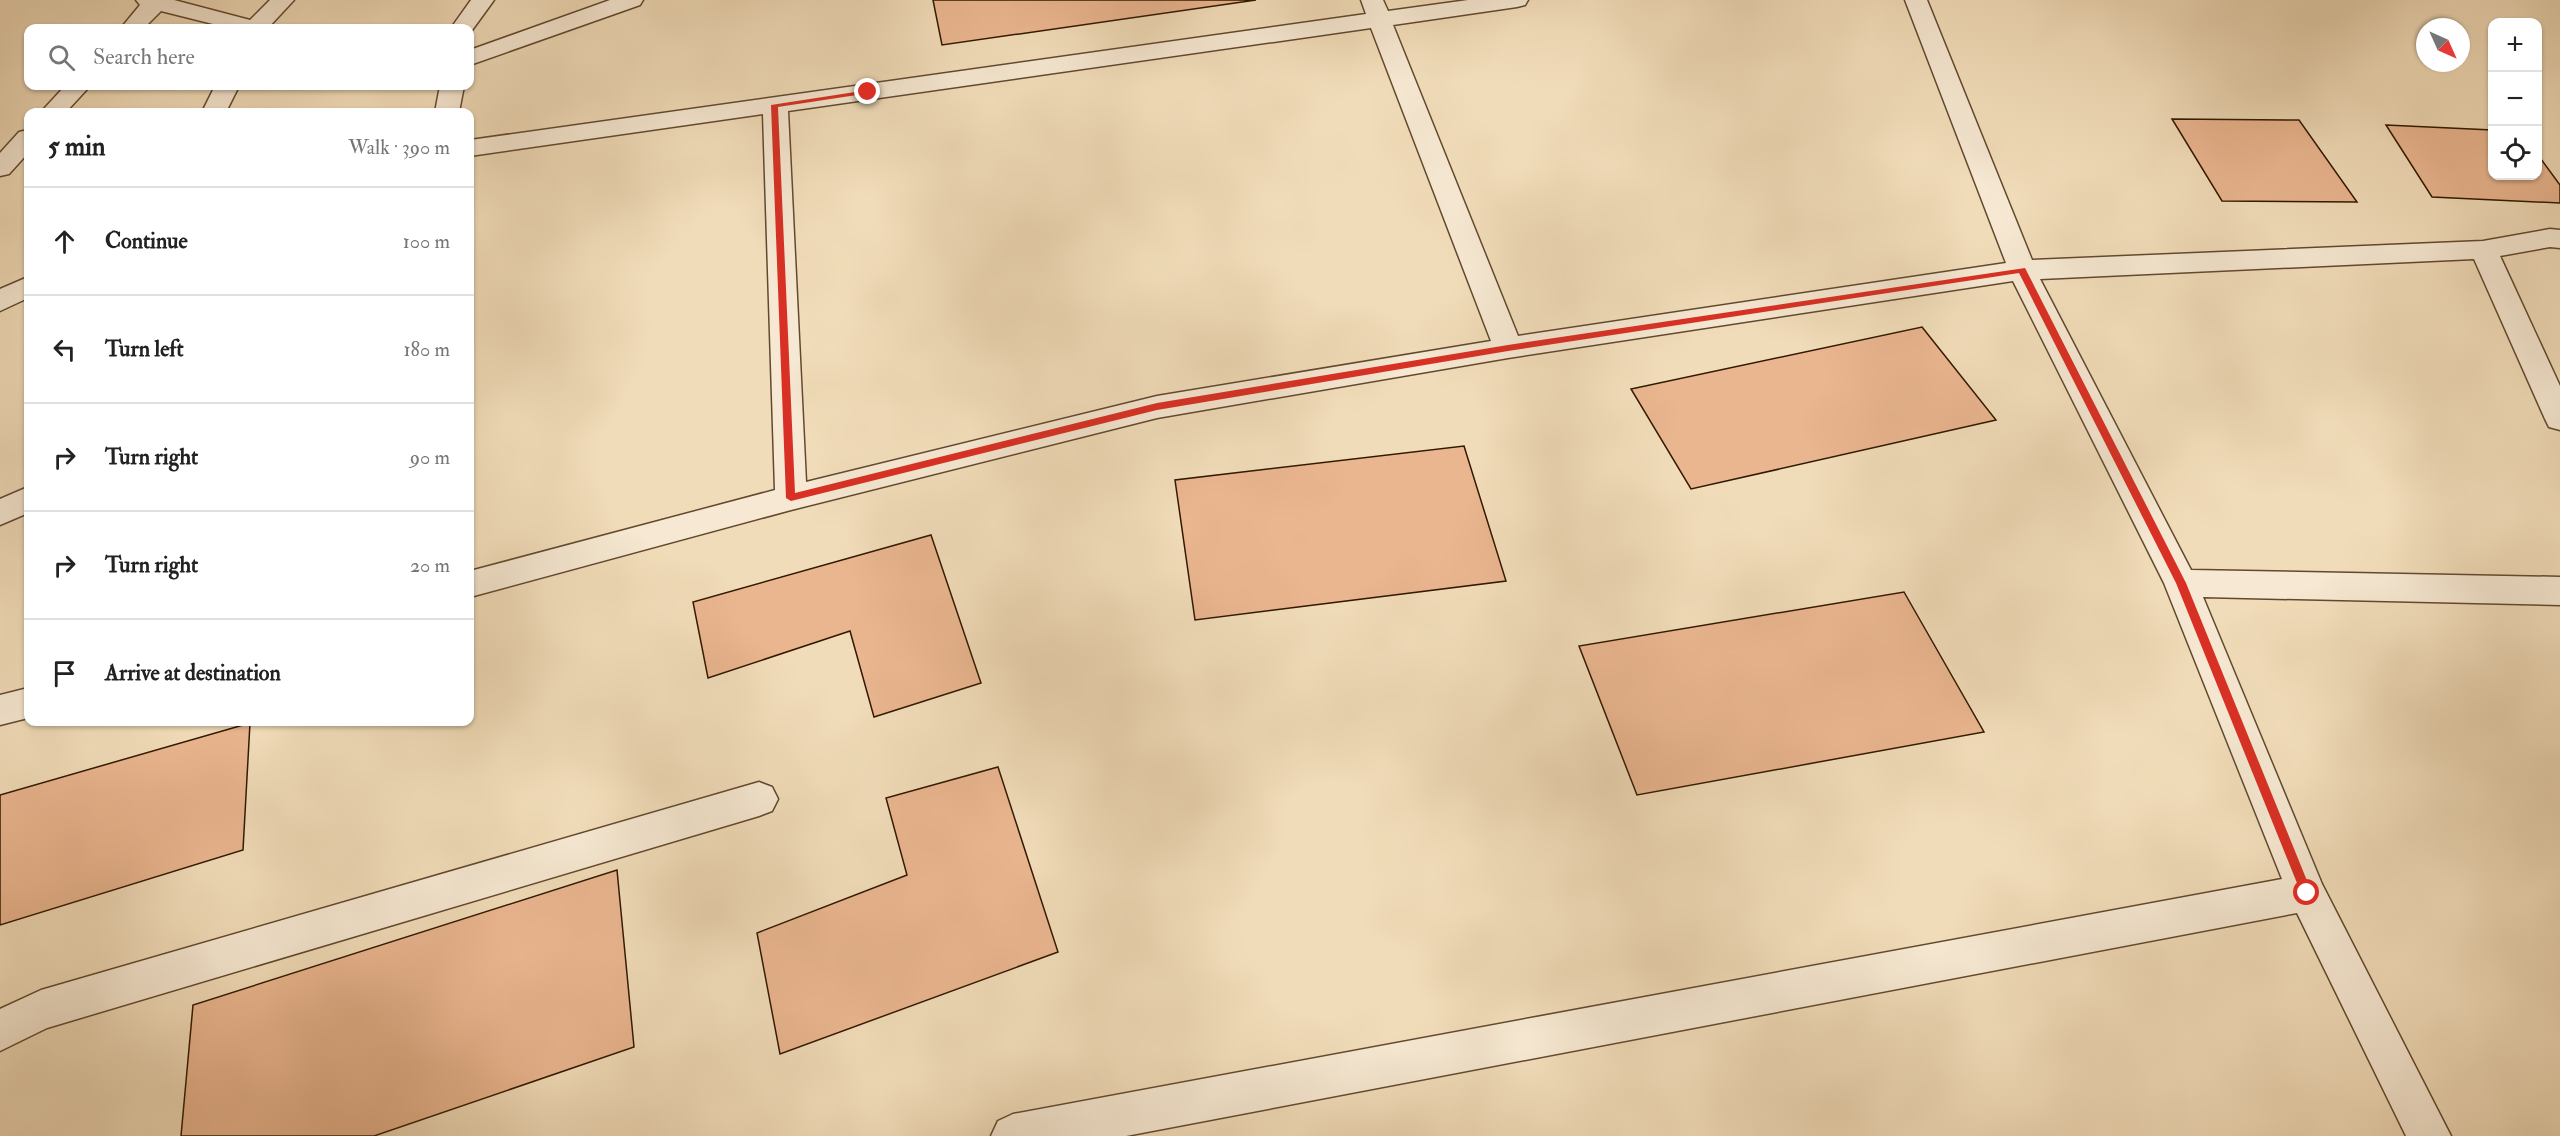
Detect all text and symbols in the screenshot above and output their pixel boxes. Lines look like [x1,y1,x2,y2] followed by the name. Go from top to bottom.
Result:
[2416,18,2470,72] north arrow
[2488,18,2542,180] map controls
[2488,18,2542,72] button: +
[24,24,474,90] search box
[45,41,78,74] icon: search
[93,43,195,71] text: Search here
[2488,72,2542,126] button: −
[854,78,880,104] route end
[2488,126,2542,180] button: locate
[48,131,105,163] text: 5 min
[348,135,450,160] text: Walk · 390 m
[48,225,81,258] icon: ahead
[105,227,188,255] text: Continue
[403,229,450,254] text: 100 m
[48,333,81,366] icon: left
[105,335,184,363] text: Turn left
[403,337,450,362] text: 180 m
[48,441,81,474] icon: right
[105,443,198,471] text: Turn right
[410,445,450,470] text: 90 m
[48,549,81,582] icon: right
[105,551,198,579] text: Turn right
[410,553,450,578] text: 20 m
[48,657,81,690] icon: arrive
[105,659,281,687] text: Arrive at destination
[2293,879,2319,905] route start

